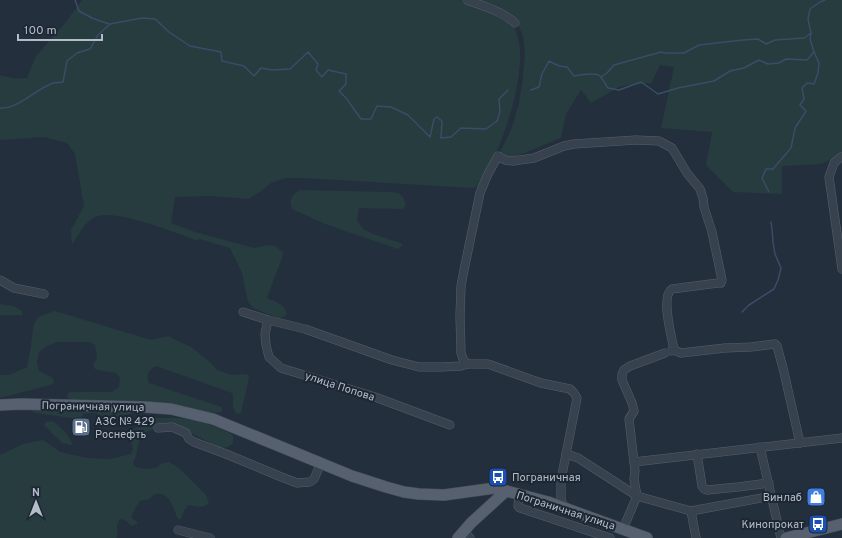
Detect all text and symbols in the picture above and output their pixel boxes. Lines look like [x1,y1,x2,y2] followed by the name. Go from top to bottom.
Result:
[18,16,102,42] scale bar
[24,23,57,39] text: 100 m
[303,369,377,405] street label: улица Попова
[41,399,145,415] street label: Пограничная улица
[95,415,155,442] place label: АЗС № 429 Роснефть
[70,416,92,438] fuel station icon: АЗС № 429 Роснефть
[487,466,509,488] bus stop icon: Пограничная
[512,471,581,485] place label: Пограничная
[16,482,56,522] north arrow
[32,486,40,500] text: N
[805,486,827,508] shop icon: Винлаб
[515,488,617,534] street label: Пограничная улица
[763,491,802,505] place label: Винлаб
[807,513,829,535] bus stop icon: Кинопрокат
[741,518,804,532] place label: Кинопрокат

